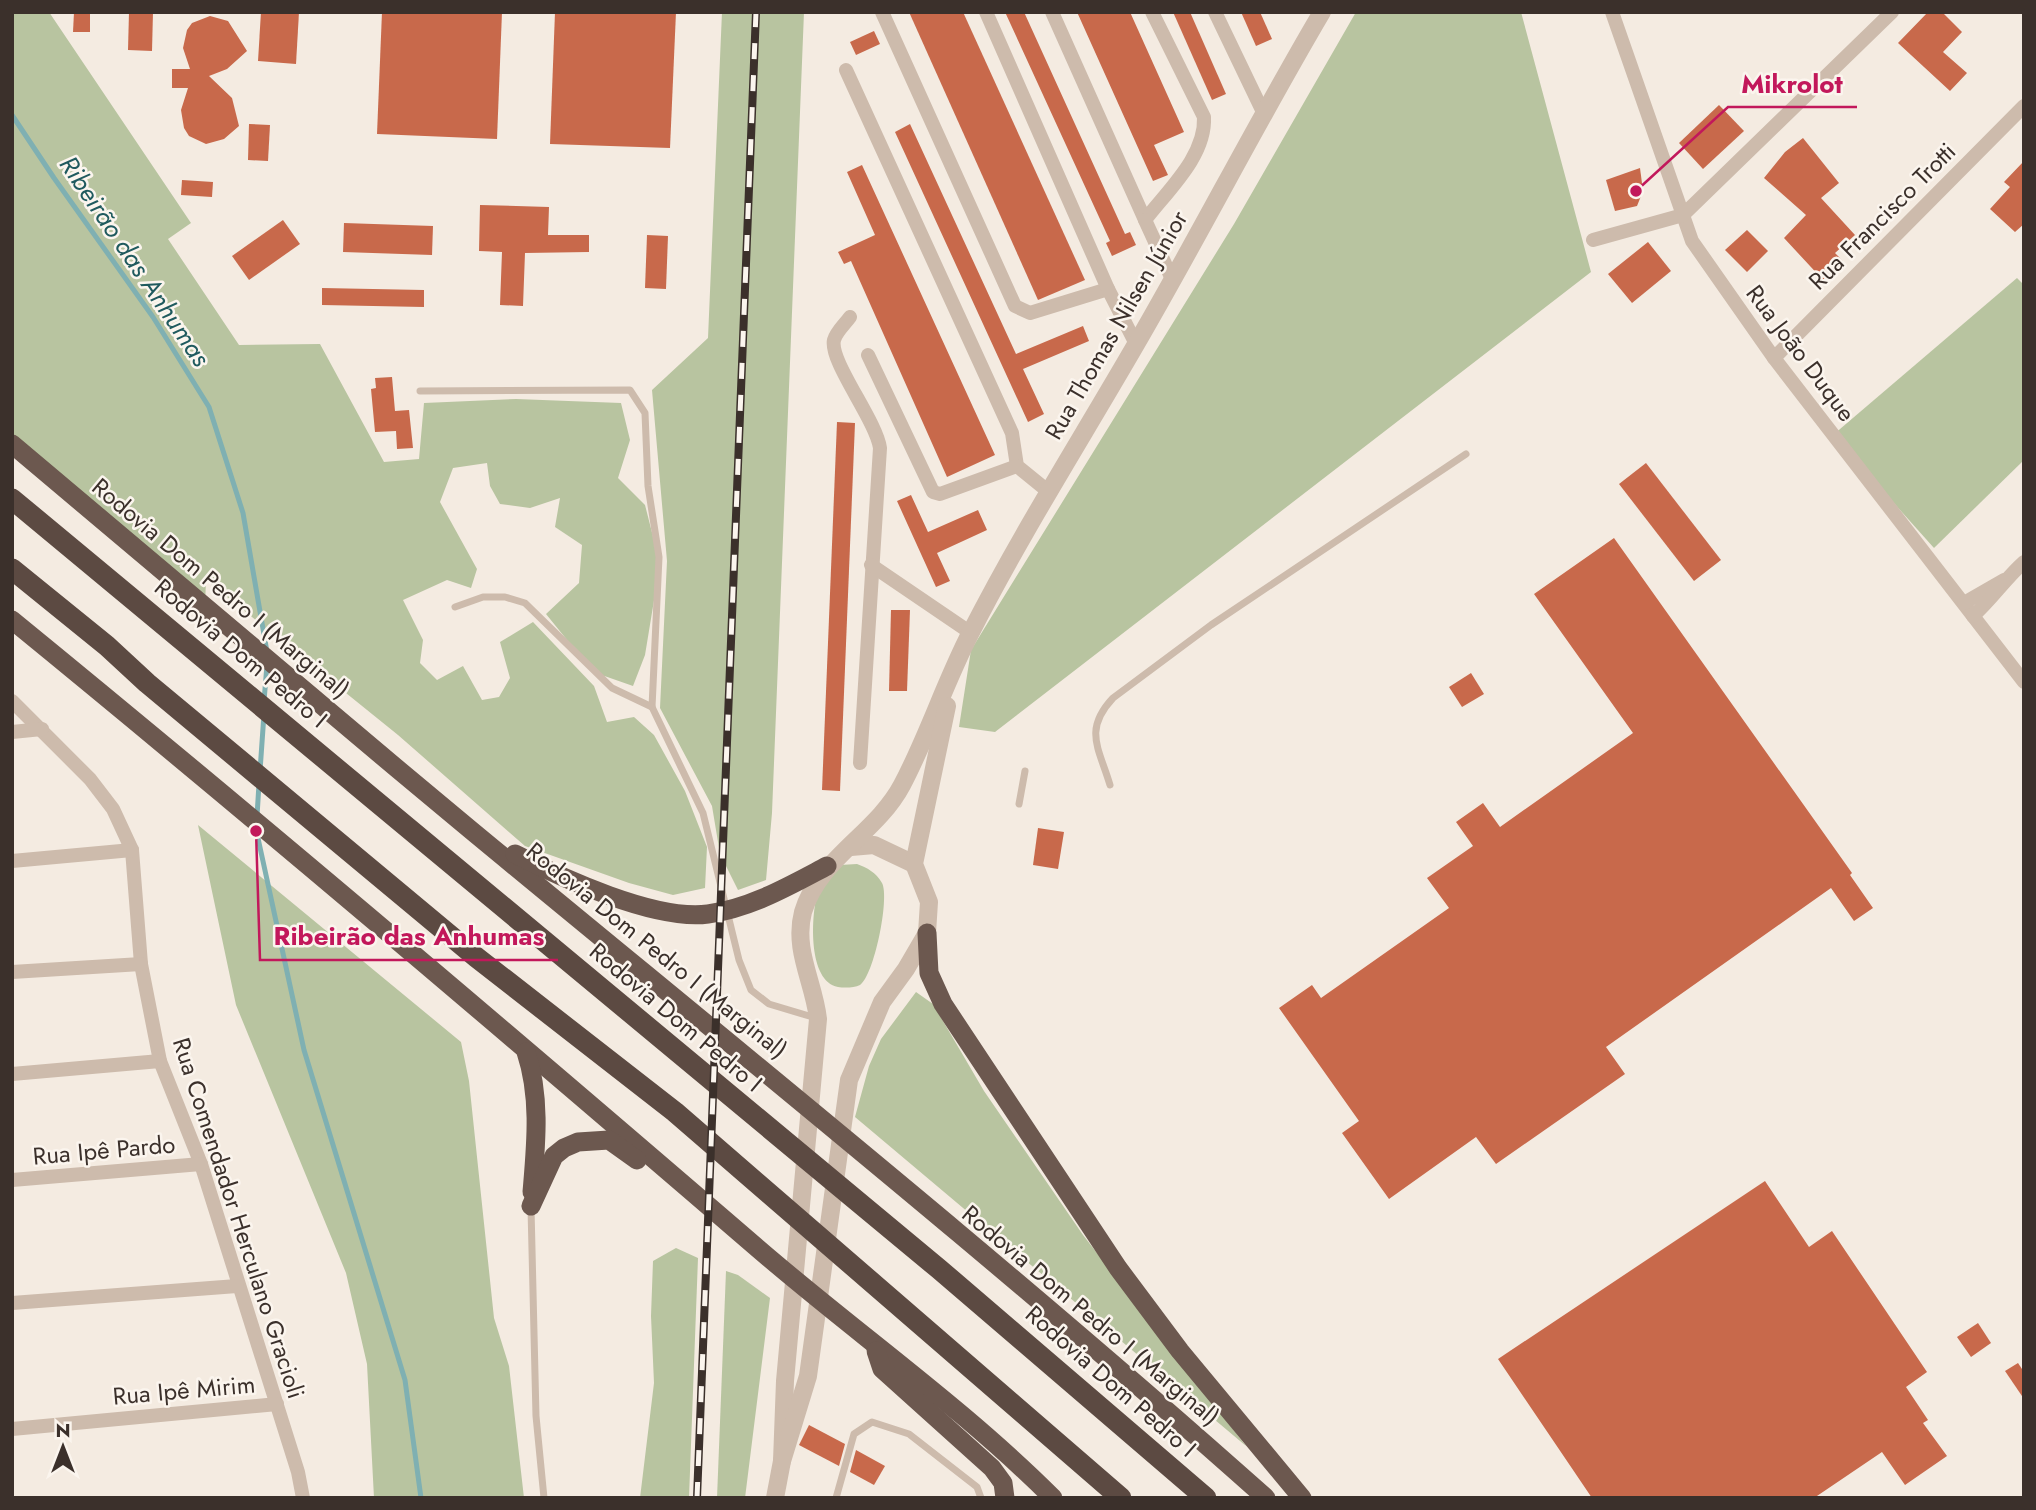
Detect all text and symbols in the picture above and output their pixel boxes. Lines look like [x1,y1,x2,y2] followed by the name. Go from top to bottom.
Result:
[1728,60,1857,107] callout: Mikrolot
[1741,65,1844,103] text: Mikrolot
[1800,134,1964,298] street label: Rua Francisco Trotti
[50,148,220,375] water label: Ribeirão das Anhumas
[1036,203,1196,446] street label: Rua Thomas Nilsen Júnior
[1738,277,1864,429] street label: Rua João Duque
[87,472,355,704] street label: Rodovia Dom Pedro I (Marginal)
[149,572,333,734] street label: Rodovia Dom Pedro I
[521,836,793,1064] street label: Rodovia Dom Pedro I (Marginal)
[260,913,558,960] callout: Ribeirão das Anhumas
[274,917,545,955] text: Ribeirão das Anhumas
[584,936,768,1098] street label: Rodovia Dom Pedro I
[164,1033,314,1403] street label: Rua Comendador Herculano Gracioli
[31,1126,177,1174] street label: Rua Ipê Pardo
[957,1199,1225,1431] street label: Rodovia Dom Pedro I (Marginal)
[1020,1299,1202,1463] street label: Rodovia Dom Pedro I
[111,1366,257,1414] street label: Rua Ipê Mirim
[28,1412,98,1482] north arrow
[55,1417,71,1444] text: N

